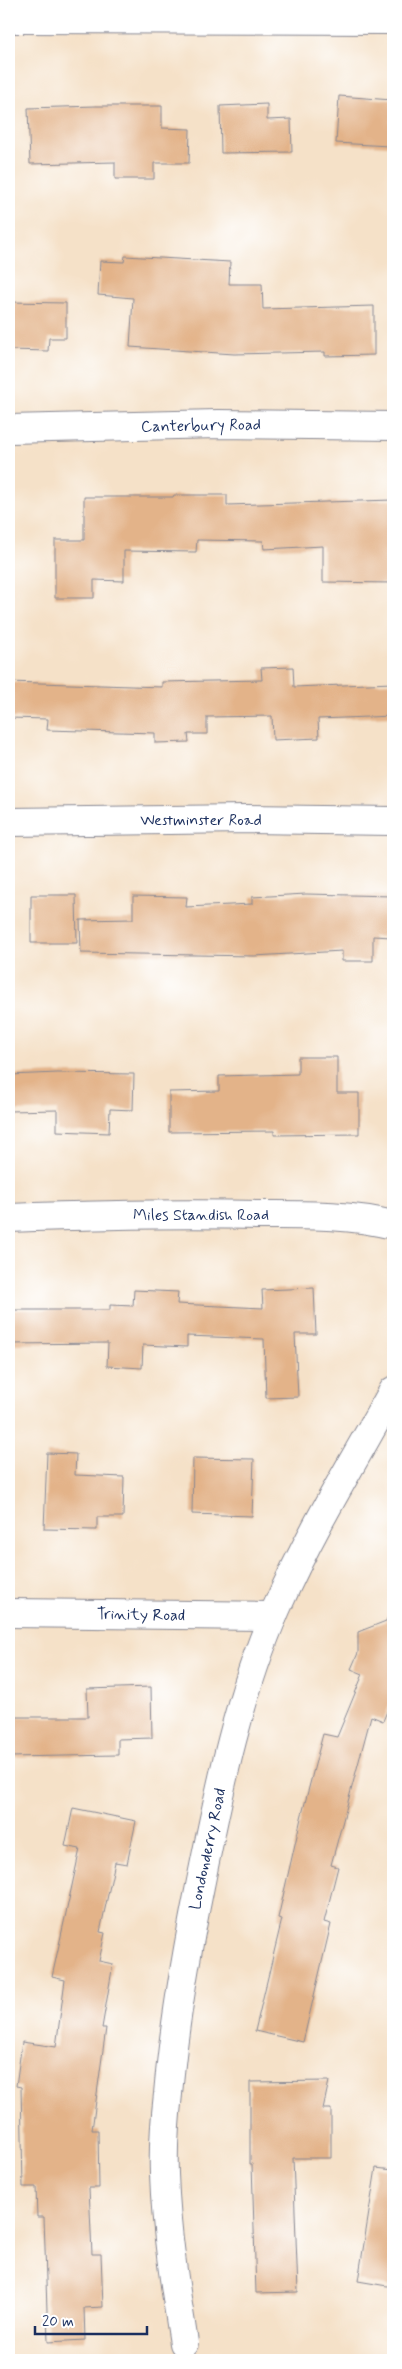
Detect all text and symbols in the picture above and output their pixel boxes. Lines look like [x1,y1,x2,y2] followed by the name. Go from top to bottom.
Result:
[141,414,261,438] street label: Canterbury Road
[140,810,262,831] street label: Westminster Road
[133,1205,269,1226] street label: Miles Standish Road
[97,1604,185,1626] street label: Trinity Road
[185,1786,231,1912] street label: Londonderry Road
[35,2304,148,2336] scale bar
[42,2312,74,2332] text: 20 m

